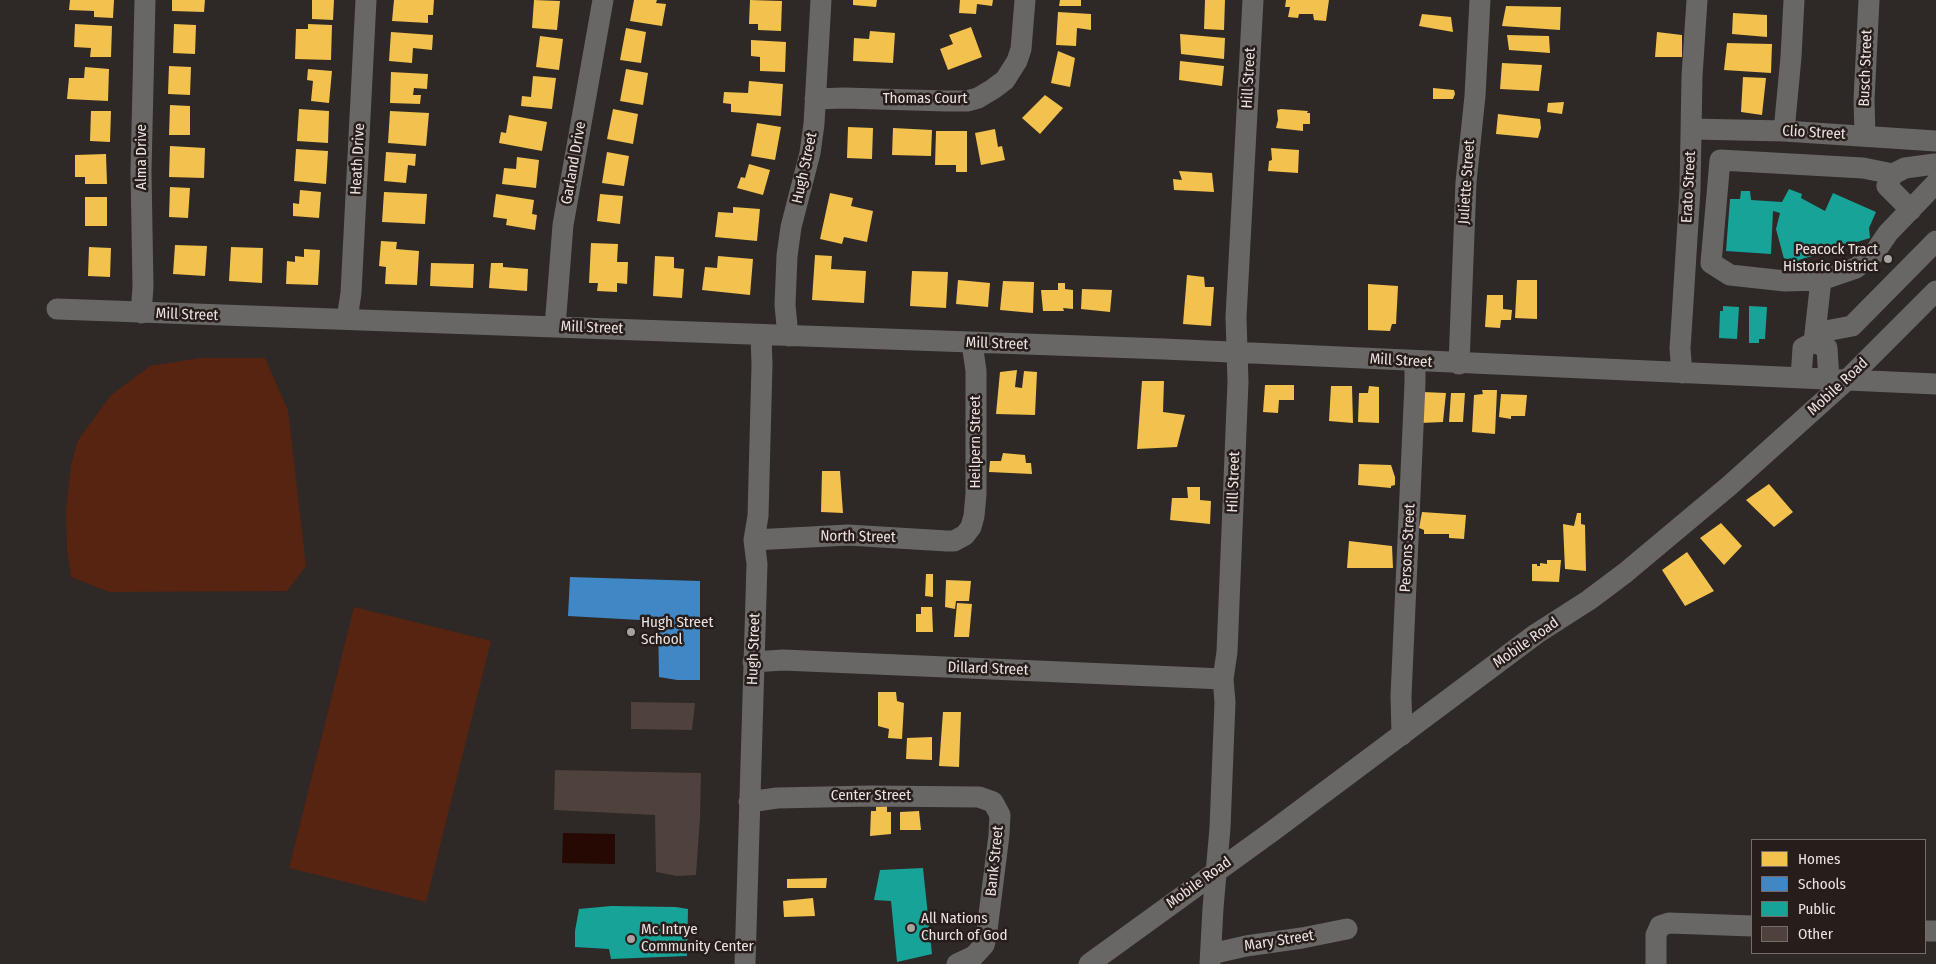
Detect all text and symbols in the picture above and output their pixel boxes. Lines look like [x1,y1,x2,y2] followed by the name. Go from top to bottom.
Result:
[1856,29,1876,107] street label: Busch Street
[1238,47,1260,109] street label: Hill Street
[883,90,967,108] street label: Thomas Court
[558,120,590,206] street label: Garland Drive
[1782,122,1846,144] street label: Clio Street
[347,123,369,195] street label: Heath Drive
[133,124,151,190] street label: Alma Drive
[789,131,821,205] street label: Hugh Street
[1455,139,1479,225] street label: Juliette Street
[1678,151,1700,223] street label: Erato Street
[1783,241,1878,276] place label: Peacock Tract Historic District
[1882,253,1894,265] marker: Peacock Tract Historic District
[155,305,219,325] street label: Mill Street
[560,318,624,338] street label: Mill Street
[965,334,1029,354] street label: Mill Street
[1369,350,1433,372] street label: Mill Street
[1804,354,1872,420] street label: Mobile Road
[967,395,985,489] street label: Heilpern Street
[1224,451,1244,513] street label: Hill Street
[1397,503,1419,593] street label: Persons Street
[820,527,896,547] street label: North Street
[744,613,764,685] street label: Hugh Street
[641,614,713,649] place label: Hugh Street School
[1490,614,1562,672] street label: Mobile Road
[625,626,637,638] marker: Hugh Street School
[947,659,1029,679] street label: Dillard Street
[831,787,911,805] street label: Center Street
[982,825,1008,897] street label: Bank Street
[1751,839,1926,954] legend
[1798,850,1840,868] text: Homes
[1163,853,1235,913] street label: Mobile Road
[1798,875,1846,893] text: Schools
[1798,900,1835,918] text: Public
[921,910,1007,945] place label: All Nations Church of God
[641,921,754,956] place label: Mc Intrye Community Center
[905,922,917,934] marker: All Nations Church of God
[1798,925,1833,943] text: Other
[1243,927,1315,955] street label: Mary Street
[625,933,637,945] marker: Mc Intrye Community Center

